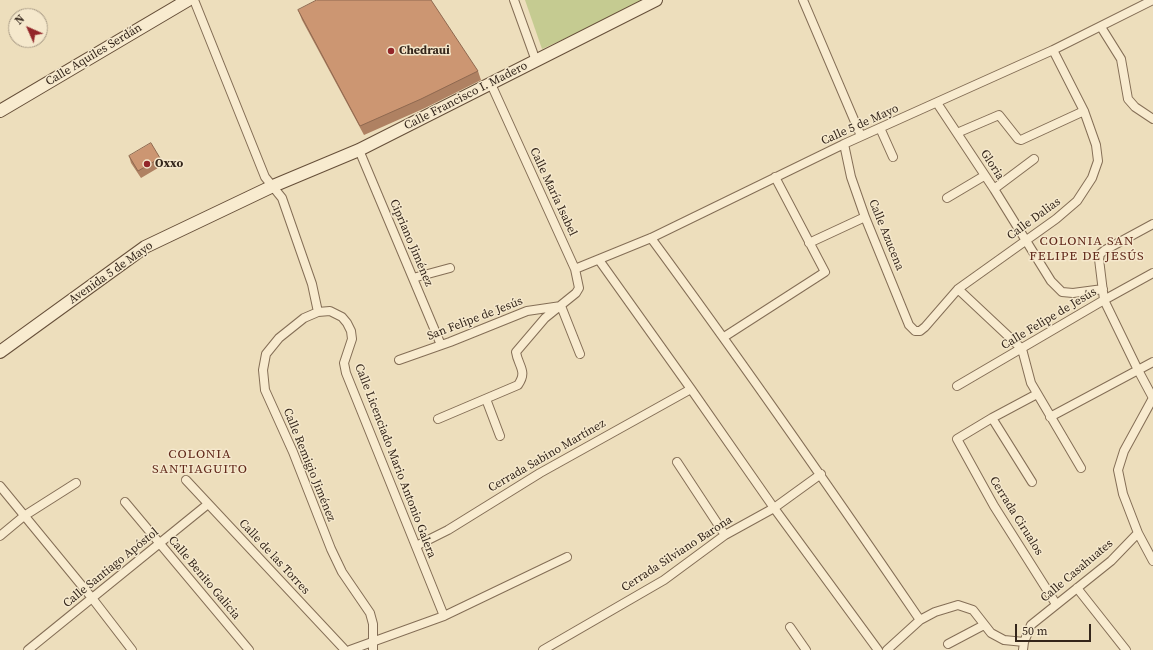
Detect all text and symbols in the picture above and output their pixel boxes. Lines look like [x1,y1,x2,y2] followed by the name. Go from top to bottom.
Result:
[8,8,48,48] north arrow
[12,12,28,28] text: N
[43,21,145,89] street label: Calle Aquiles Serdán
[399,44,450,58] place label: Chedraui
[386,46,396,56] marker: Chedraui
[402,59,530,133] street label: Calle Francisco I. Madero
[819,101,901,149] street label: Calle 5 de Mayo
[526,145,580,239] street label: Calle María Isabel
[977,147,1007,183] street label: Gloria
[155,157,183,171] place label: Oxxo
[142,159,152,169] marker: Oxxo
[1004,195,1064,243] street label: Calle Dalias
[386,197,436,289] street label: Cipriano Jiménez
[865,197,907,273] street label: Calle Azucena
[1029,234,1145,265] district label: COLONIA SAN FELIPE DE JESÚS
[66,239,156,307] street label: Avenida 5 de Mayo
[999,285,1099,353] street label: Calle Felipe de Jesús
[425,294,525,344] street label: San Felipe de Jesús
[351,362,439,560] street label: Calle Licenciado Mario Antonio Galera
[280,406,338,524] street label: Calle Remigio Jiménez
[486,416,608,496] street label: Cerrada Sabino Martínez
[152,447,248,478] district label: COLONIA SANTIAGUITO
[986,474,1046,558] street label: Cerrada Cirualos
[619,513,735,595] street label: Cerrada Silviano Barona
[236,516,312,598] street label: Calle de las Torres
[60,525,162,611] street label: Calle Santiago Apóstol
[165,533,243,623] street label: Calle Benito Galicia
[1038,536,1116,606] street label: Calle Casahuates
[1017,616,1093,642] scale bar
[1022,623,1048,639] text: 50 m

